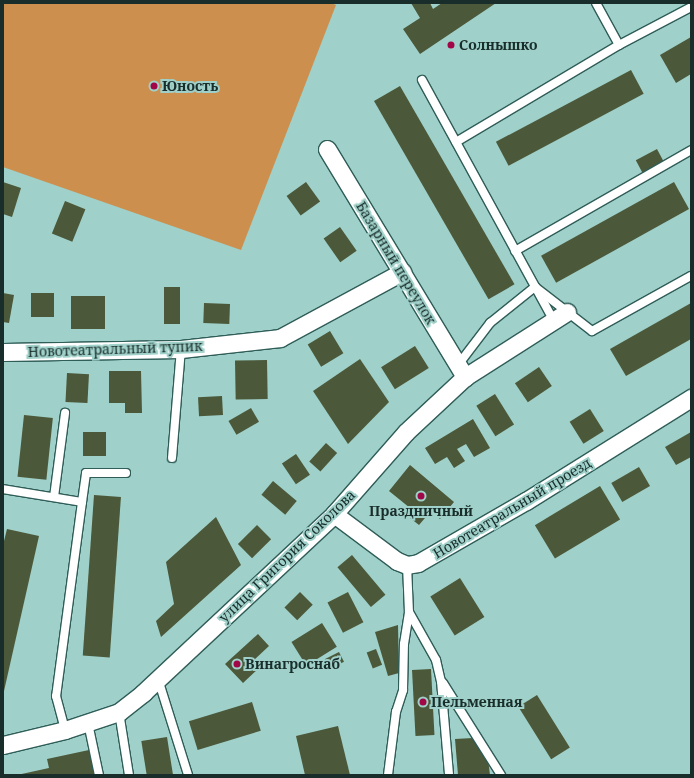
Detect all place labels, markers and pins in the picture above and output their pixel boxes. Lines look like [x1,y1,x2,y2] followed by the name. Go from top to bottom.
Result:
[459,37,538,53] place label: Солнышко
[446,40,456,50] marker: Солнышко
[162,78,218,94] place label: Юность
[149,81,159,91] marker: Юность
[416,491,426,501] marker: Праздничный
[369,503,473,519] place label: Праздничный
[245,656,340,672] place label: Винагроснаб
[232,659,242,669] marker: Винагроснаб
[431,694,522,710] place label: Пельменная
[418,697,428,707] marker: Пельменная

